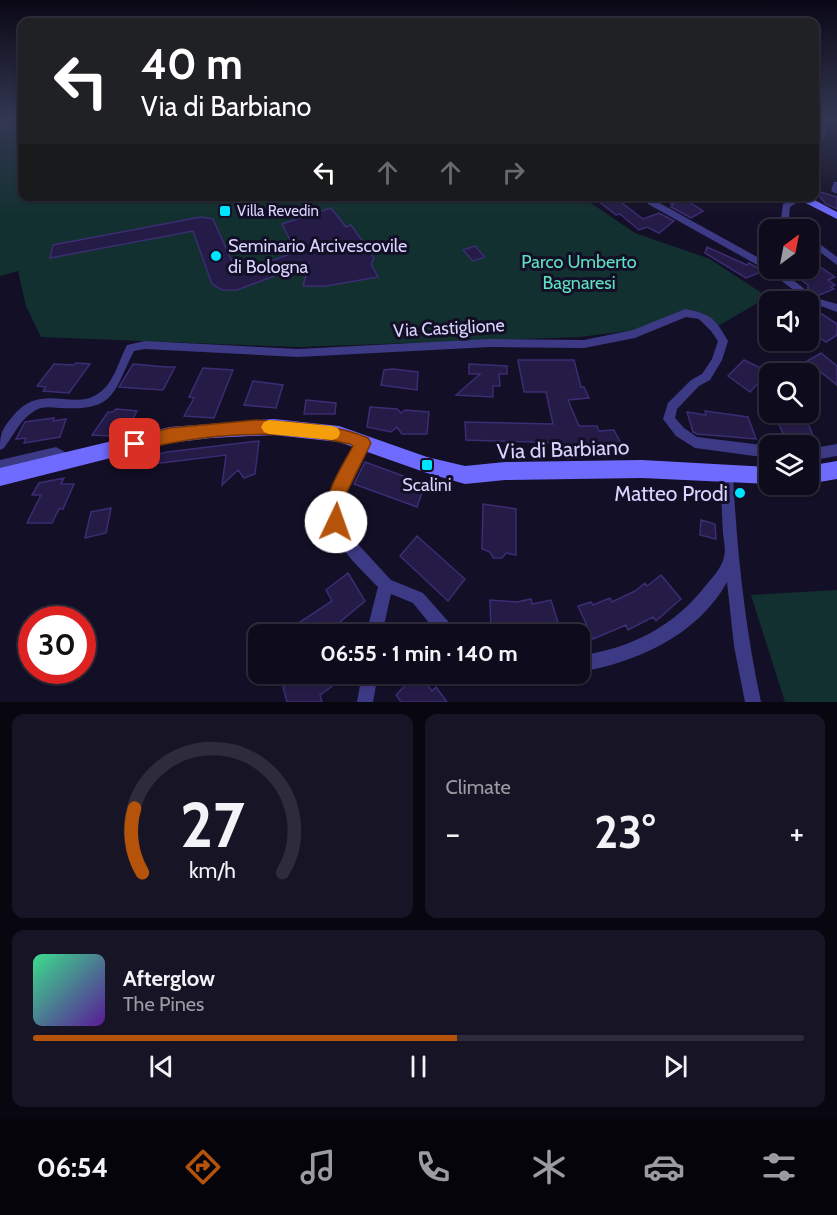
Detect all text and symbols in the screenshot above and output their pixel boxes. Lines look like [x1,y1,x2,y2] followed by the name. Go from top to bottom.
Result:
[141,38,243,90] text: 40 m
[42,42,120,120] icon: left
[141,90,311,123] text: Via di Barbiano
[308,156,341,189] icon: left
[371,156,404,189] icon: ahead
[434,156,467,189] icon: ahead
[497,156,530,189] icon: right
[237,202,319,220] place label: Villa Revedin
[218,204,232,218] marker: Villa Revedin
[759,219,819,279] north arrow
[759,219,819,495] map controls
[228,235,407,278] place label: Seminario Arcivescovile di Bologna
[209,249,223,263] marker: Seminario Arcivescovile di Bologna
[521,251,637,294] park label: Parco Umberto Bagnaresi
[759,291,819,351] button: sound
[393,314,505,342] street label: Via Castiglione
[759,363,819,423] button: search
[109,418,160,469] pin
[118,427,151,460] icon: arrive
[496,434,630,464] street label: Via di Barbiano
[759,435,819,495] button: layers
[420,458,434,472] marker: Scalini
[402,474,452,496] place label: Scalini
[614,481,728,506] place label: Matteo Prodi
[733,486,747,500] marker: Matteo Prodi
[304,490,368,554] position arrow
[18,606,96,684] speed limit sign: 30
[320,640,518,667] text: 06:55 · 1 min · 140 m
[446,775,511,799] text: Climate
[180,787,245,863] text: 27
[594,805,655,859] text: 23°
[446,813,460,853] text: −
[789,813,804,853] text: +
[189,857,236,883] text: km/h
[123,965,215,992] text: Afterglow
[123,992,204,1016] text: The Pines
[145,1050,178,1083] icon: previous
[402,1050,435,1083] icon: pause
[659,1050,692,1083] icon: next
[182,1146,224,1188] icon: directions
[297,1146,339,1188] icon: music
[412,1146,454,1188] icon: phone
[528,1146,570,1188] icon: climate
[643,1146,685,1188] icon: car
[758,1146,800,1188] icon: filters
[37,1151,108,1184] text: 06:54

